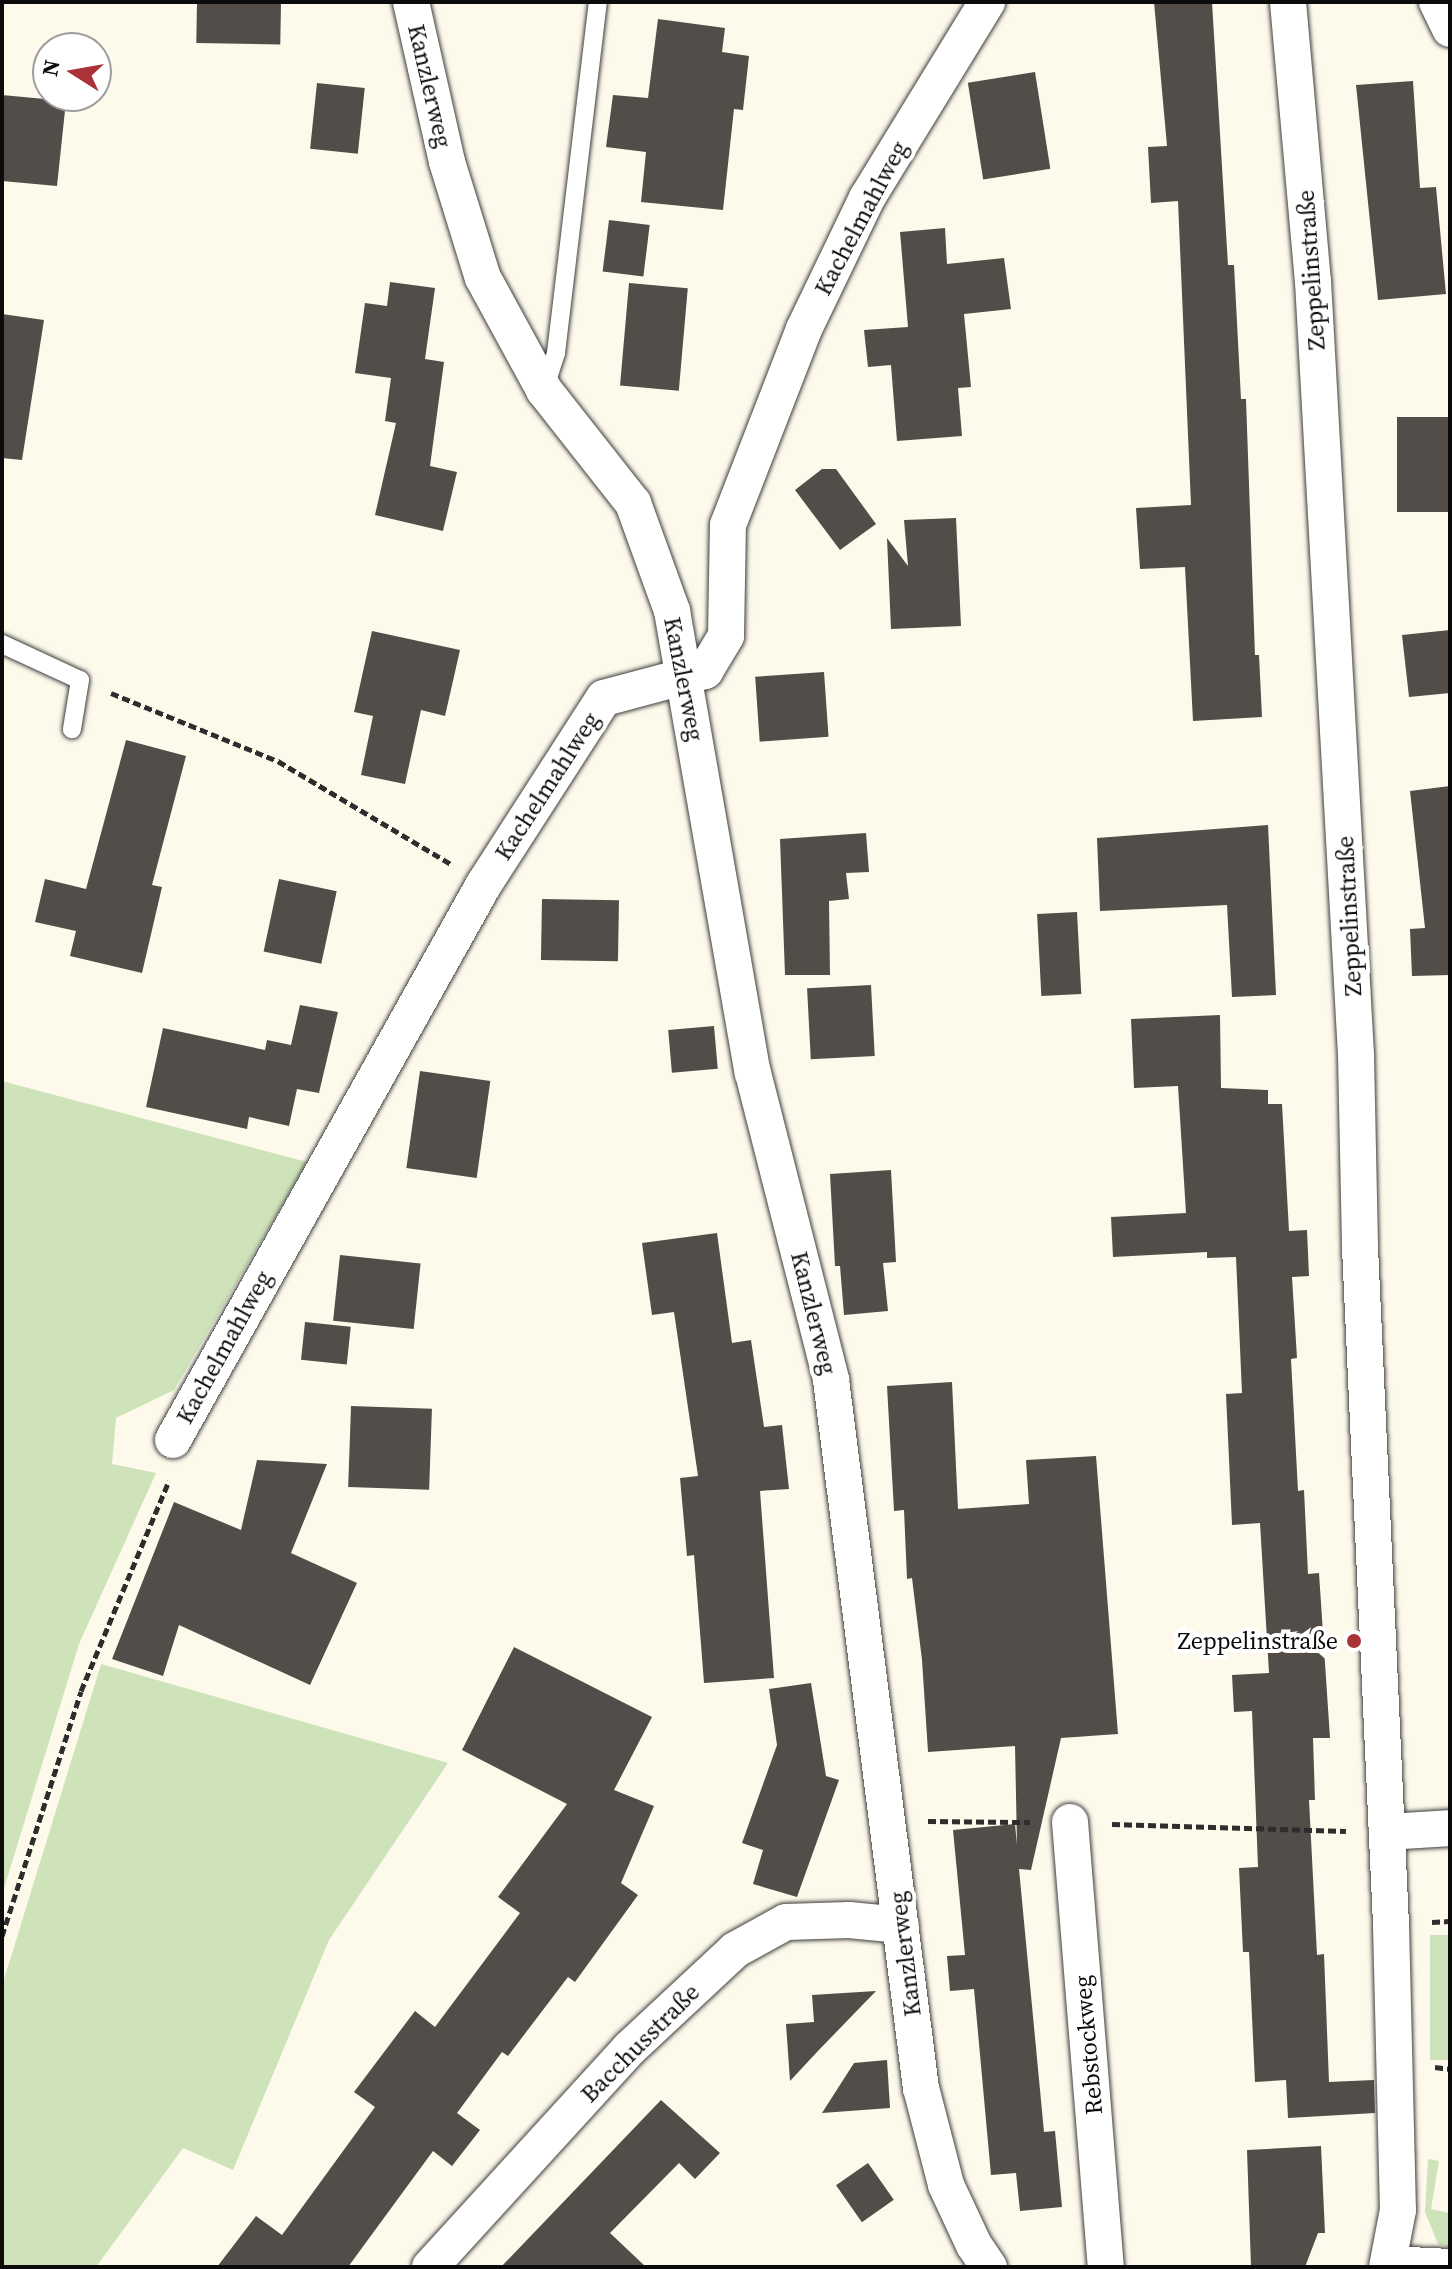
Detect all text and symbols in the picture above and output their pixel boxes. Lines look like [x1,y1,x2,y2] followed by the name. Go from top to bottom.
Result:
[402,22,458,150] street label: Kanzlerweg
[32,32,112,112] north arrow
[34,57,67,79] text: N
[808,136,914,300] street label: Kachelmahlweg
[1291,189,1331,351] street label: Zeppelinstraße
[658,615,710,743] street label: Kanzlerweg
[488,707,606,865] street label: Kachelmahlweg
[1330,835,1368,997] street label: Zeppelinstraße
[785,1249,843,1377] street label: Kanzlerweg
[170,1265,278,1429] street label: Kachelmahlweg
[1177,1627,1338,1655] place label: Zeppelinstraße
[1345,1632,1363,1650] marker: Zeppelinstraße
[883,1890,927,2018] street label: Kanzlerweg
[1068,1974,1108,2116] street label: Rebstockweg
[575,1978,705,2108] street label: Bacchusstraße

